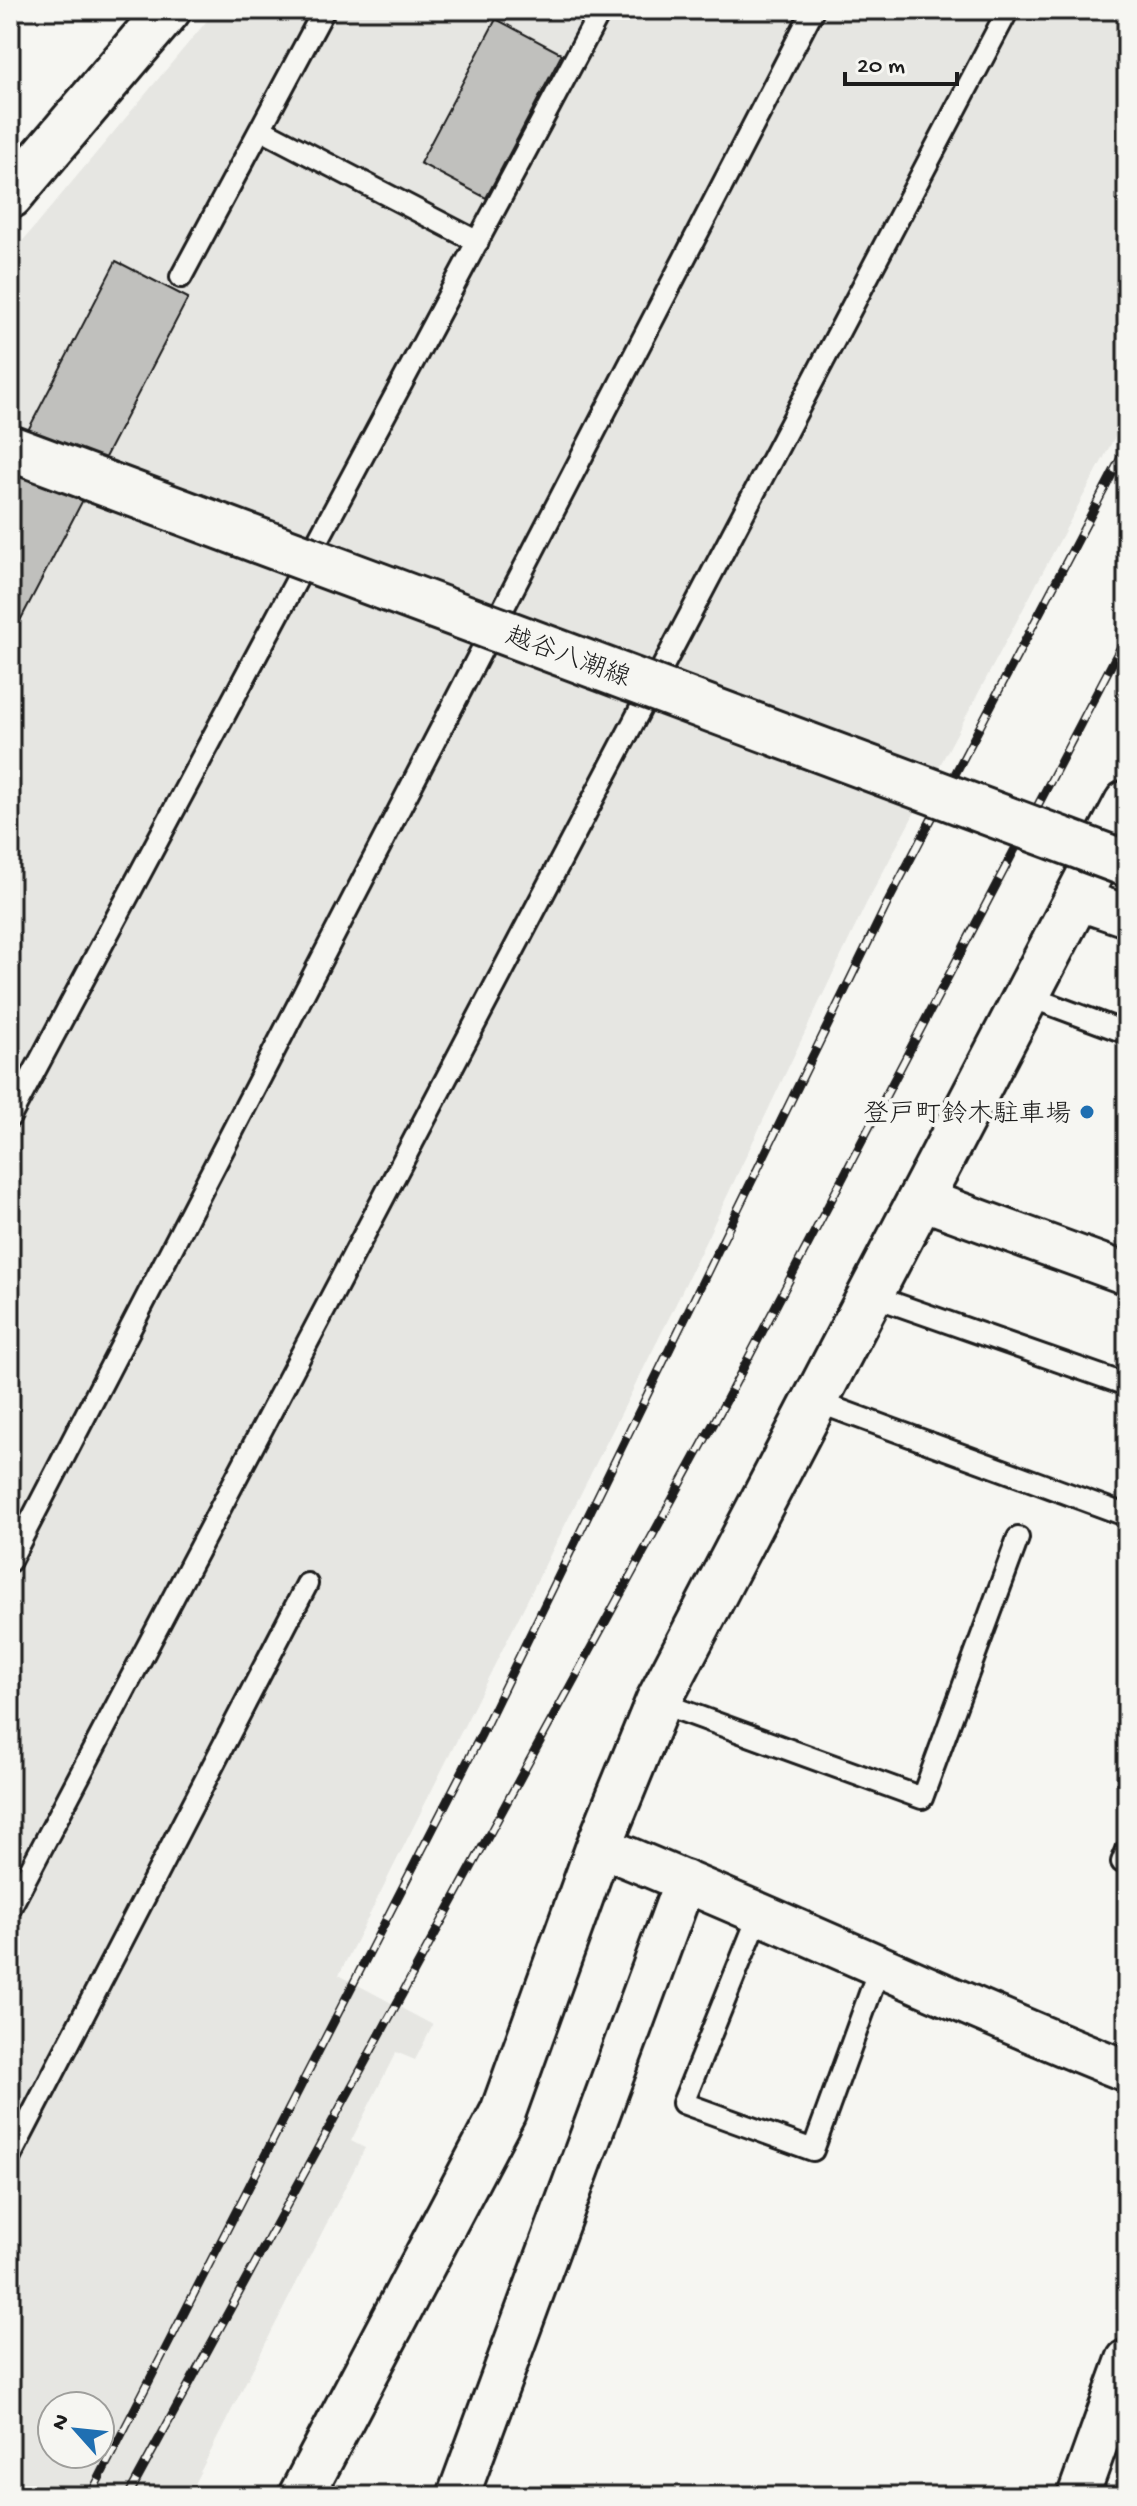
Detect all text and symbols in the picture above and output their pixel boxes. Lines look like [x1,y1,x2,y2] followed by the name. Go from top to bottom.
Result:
[845,36,957,86] scale bar
[857,53,905,82] text: 20 m
[501,621,634,696] street label: 越谷八潮線
[863,1099,1071,1132] place label: 登戸町鈴木駐車場
[1078,1103,1096,1121] marker: 登戸町鈴木駐車場
[36,2390,116,2470] north arrow
[47,2410,77,2435] text: N

